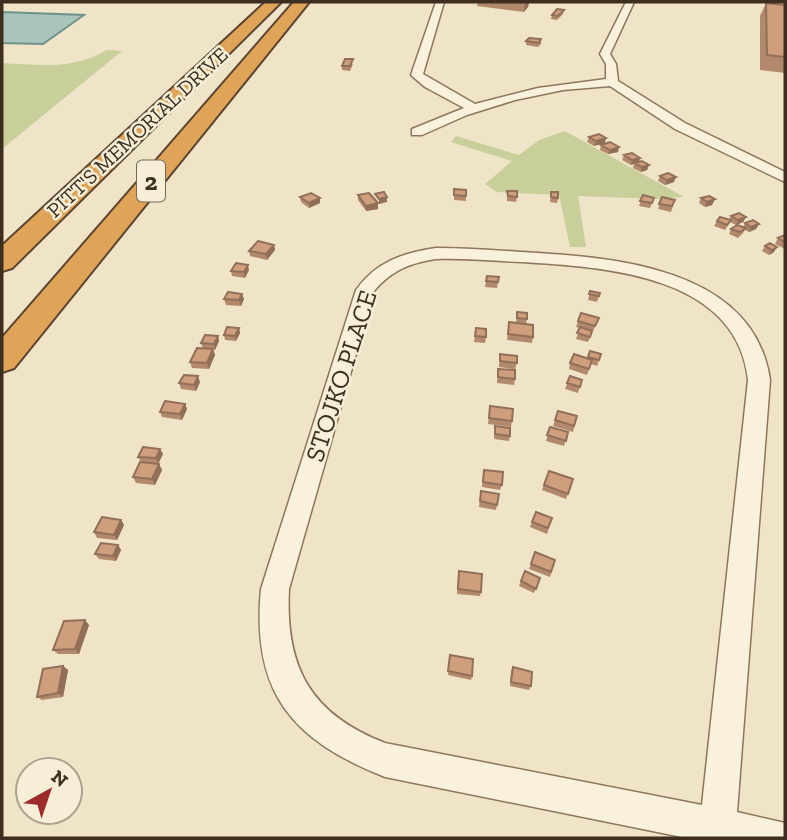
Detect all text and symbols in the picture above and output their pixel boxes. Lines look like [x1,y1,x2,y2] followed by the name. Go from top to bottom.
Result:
[41,42,233,222] street label: PITT'S MEMORIAL DRIVE
[137,160,165,202] road number: 2
[298,286,384,466] street label: STOJKO PLACE
[14,756,84,826] north arrow
[47,765,73,792] text: N

